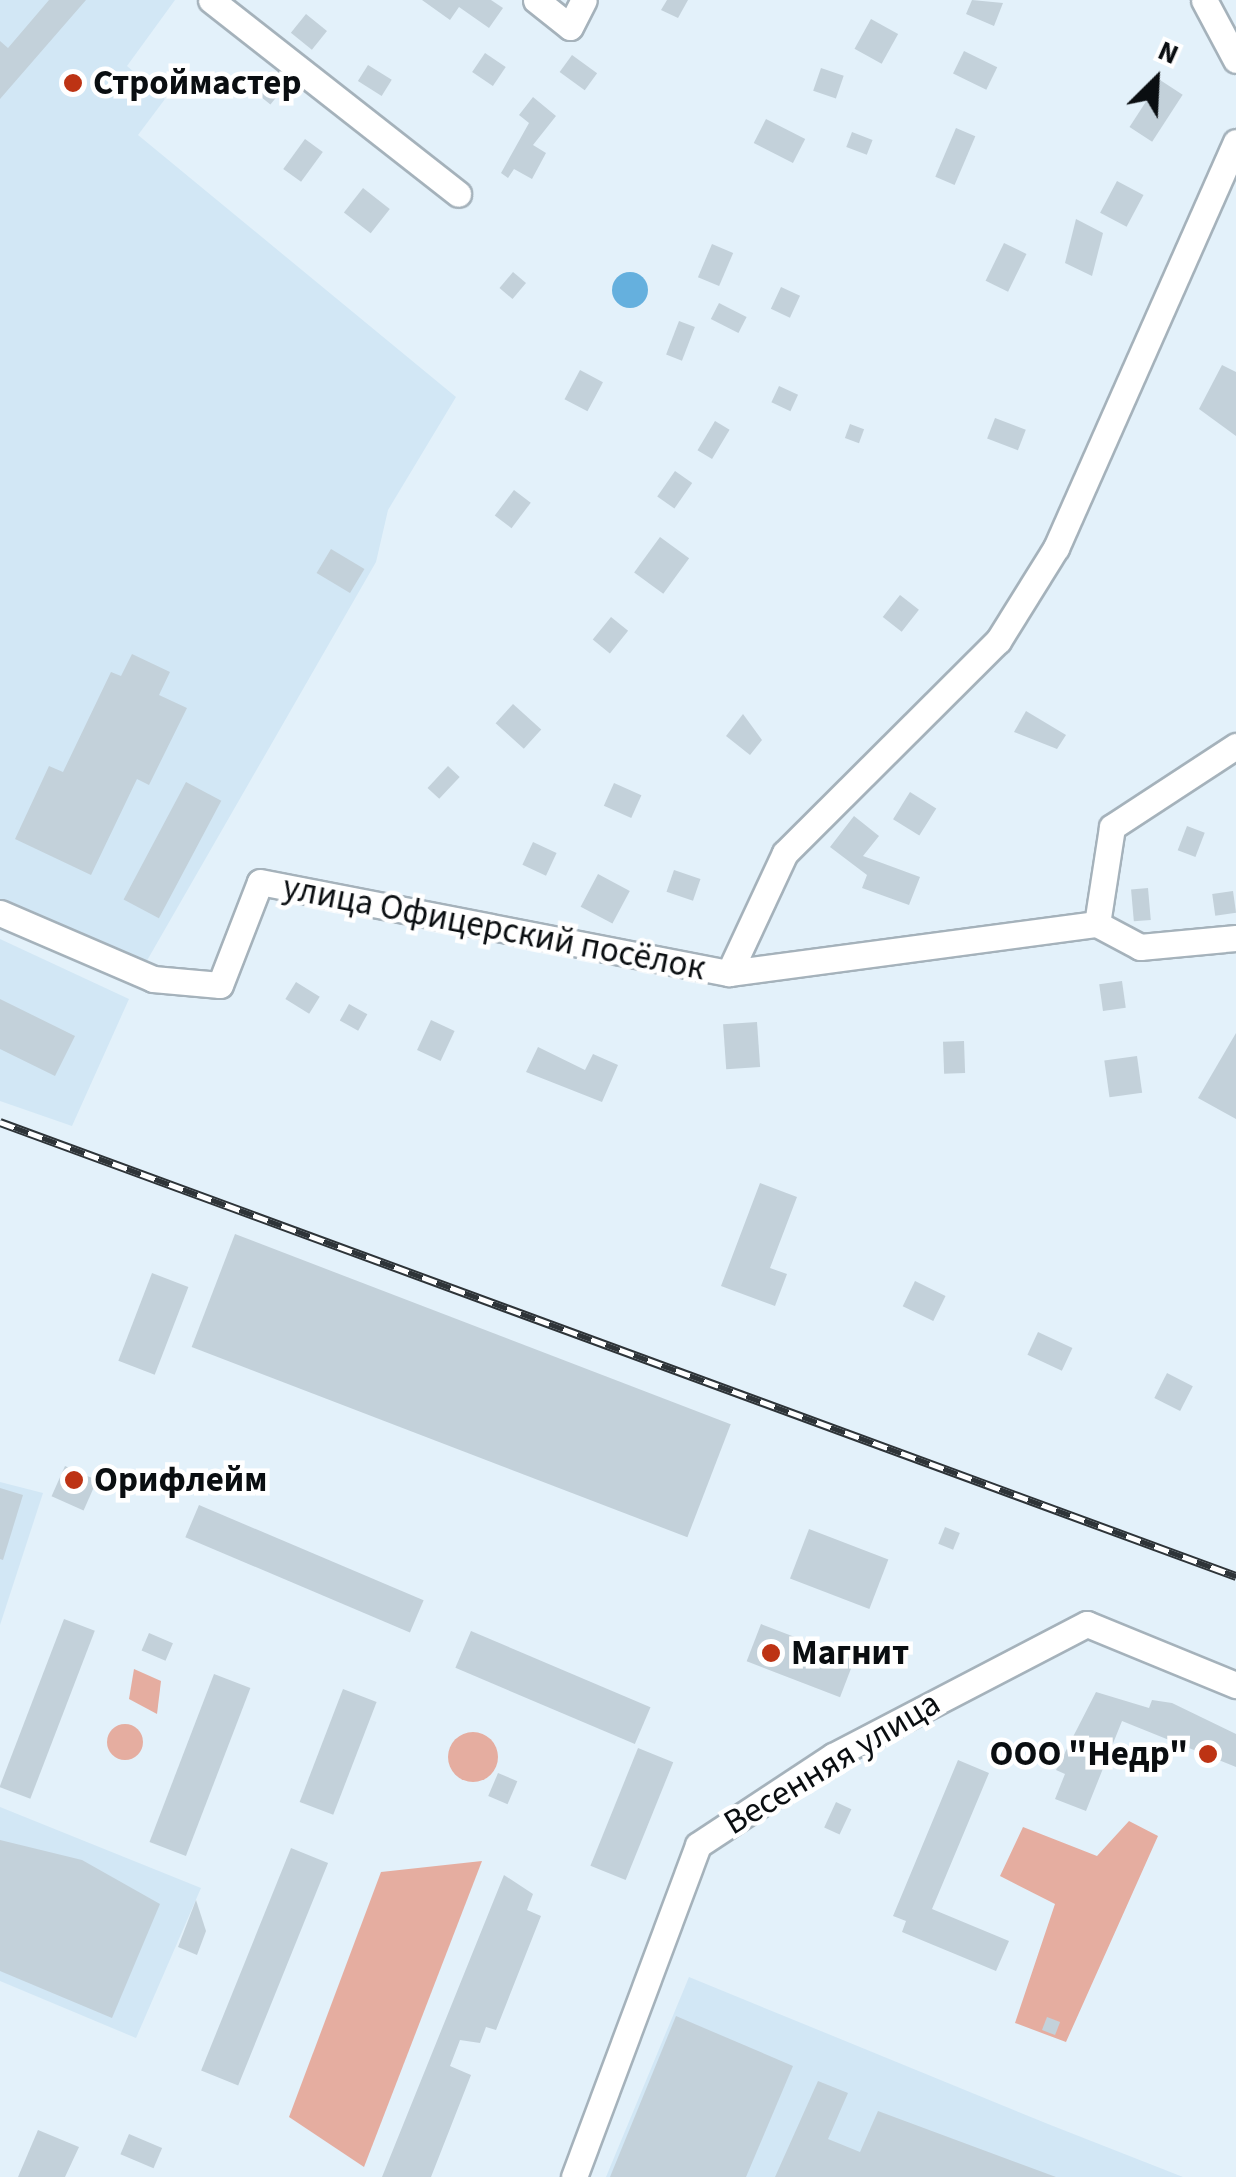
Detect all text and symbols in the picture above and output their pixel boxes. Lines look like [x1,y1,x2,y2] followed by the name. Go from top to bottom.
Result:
[1106,30,1206,130] north arrow
[1152,31,1185,75] text: N
[93,62,302,104] place label: Строймастер
[62,72,84,94] marker: Строймастер
[279,866,709,990] street label: улица Офицерский посёлок
[94,1459,267,1501] place label: Орифлейм
[63,1469,85,1491] marker: Орифлейм
[791,1632,909,1674] place label: Магнит
[760,1642,782,1664] marker: Магнит
[716,1682,948,1844] street label: Весенняя улица
[990,1733,1188,1775] place label: ООО "Недр"
[1197,1743,1219,1765] marker: ООО "Недр"

